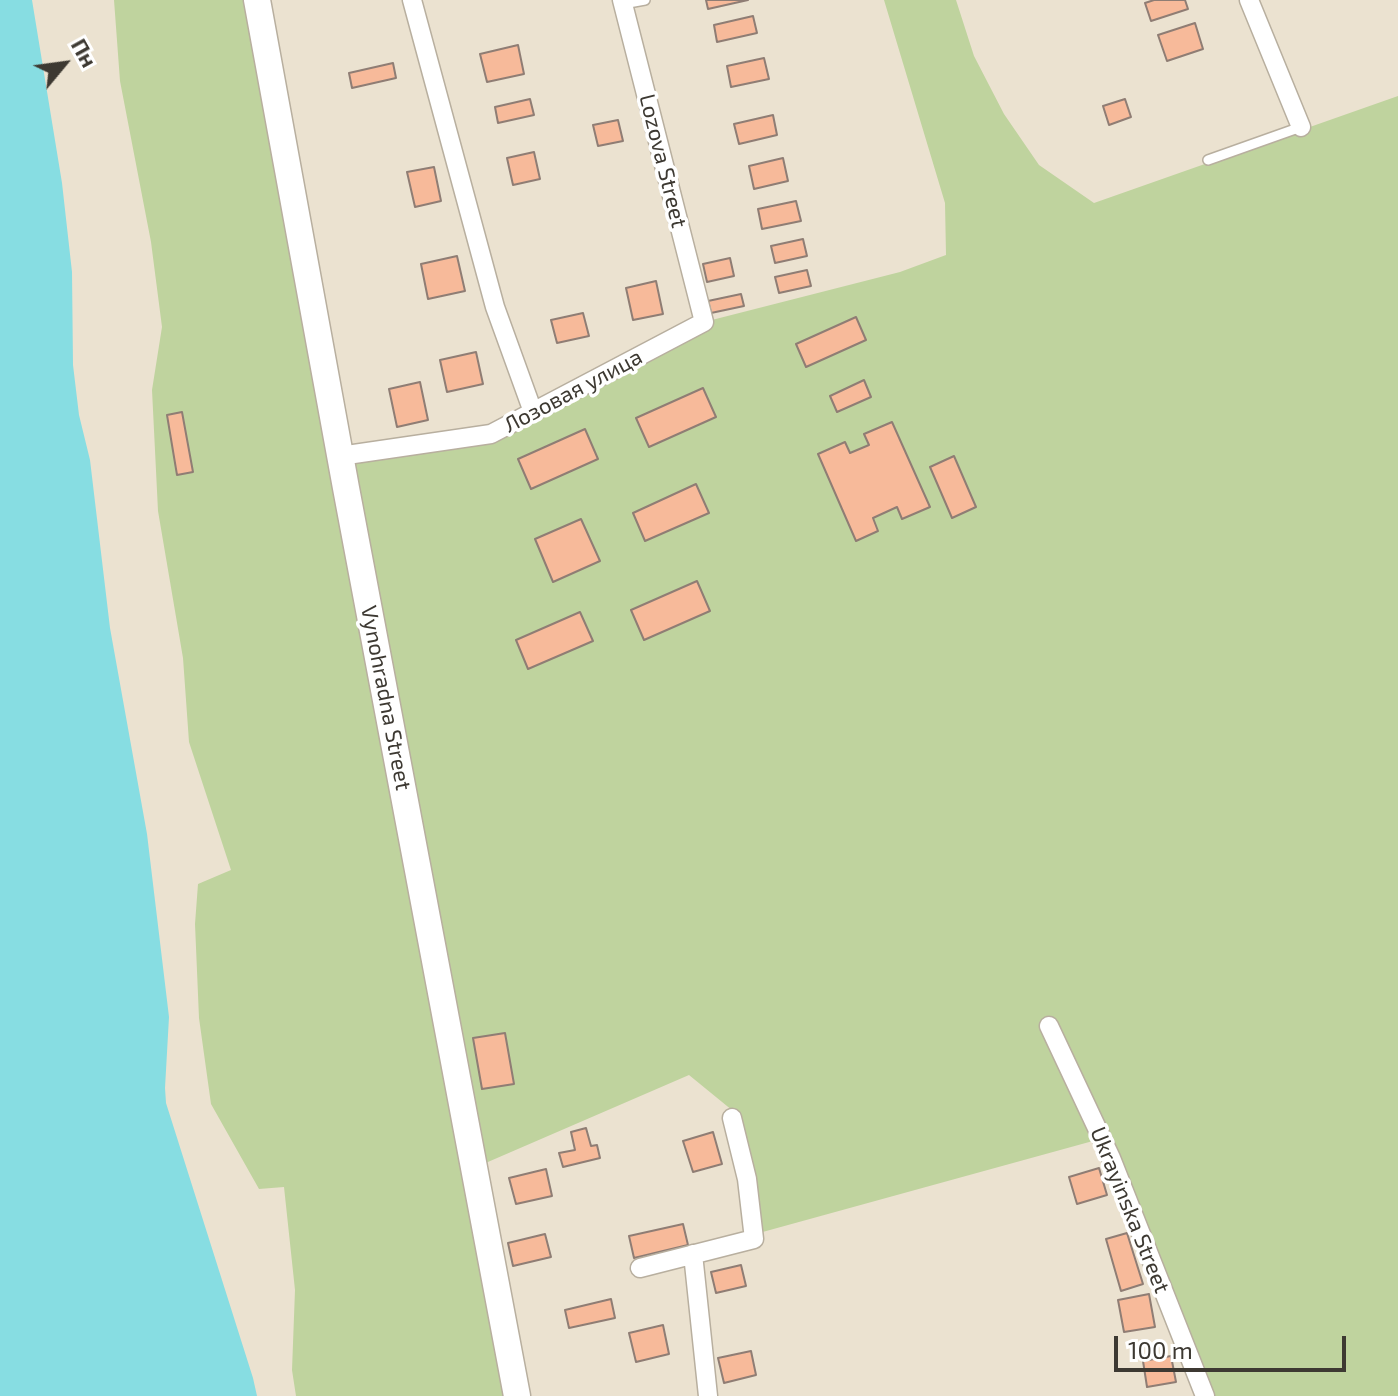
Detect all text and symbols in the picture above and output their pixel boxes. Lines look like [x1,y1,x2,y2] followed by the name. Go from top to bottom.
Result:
[24,24,104,104] north arrow
[67,34,103,71] text: Пн
[634,91,692,231] street label: Lozova Street
[499,343,647,439] street label: Лозовая улица
[355,603,417,793] street label: Vynohradna Street
[1085,1123,1175,1297] street label: Ukrayinska Street
[1118,1320,1350,1370] scale bar
[1128,1335,1193,1364] text: 100 m

